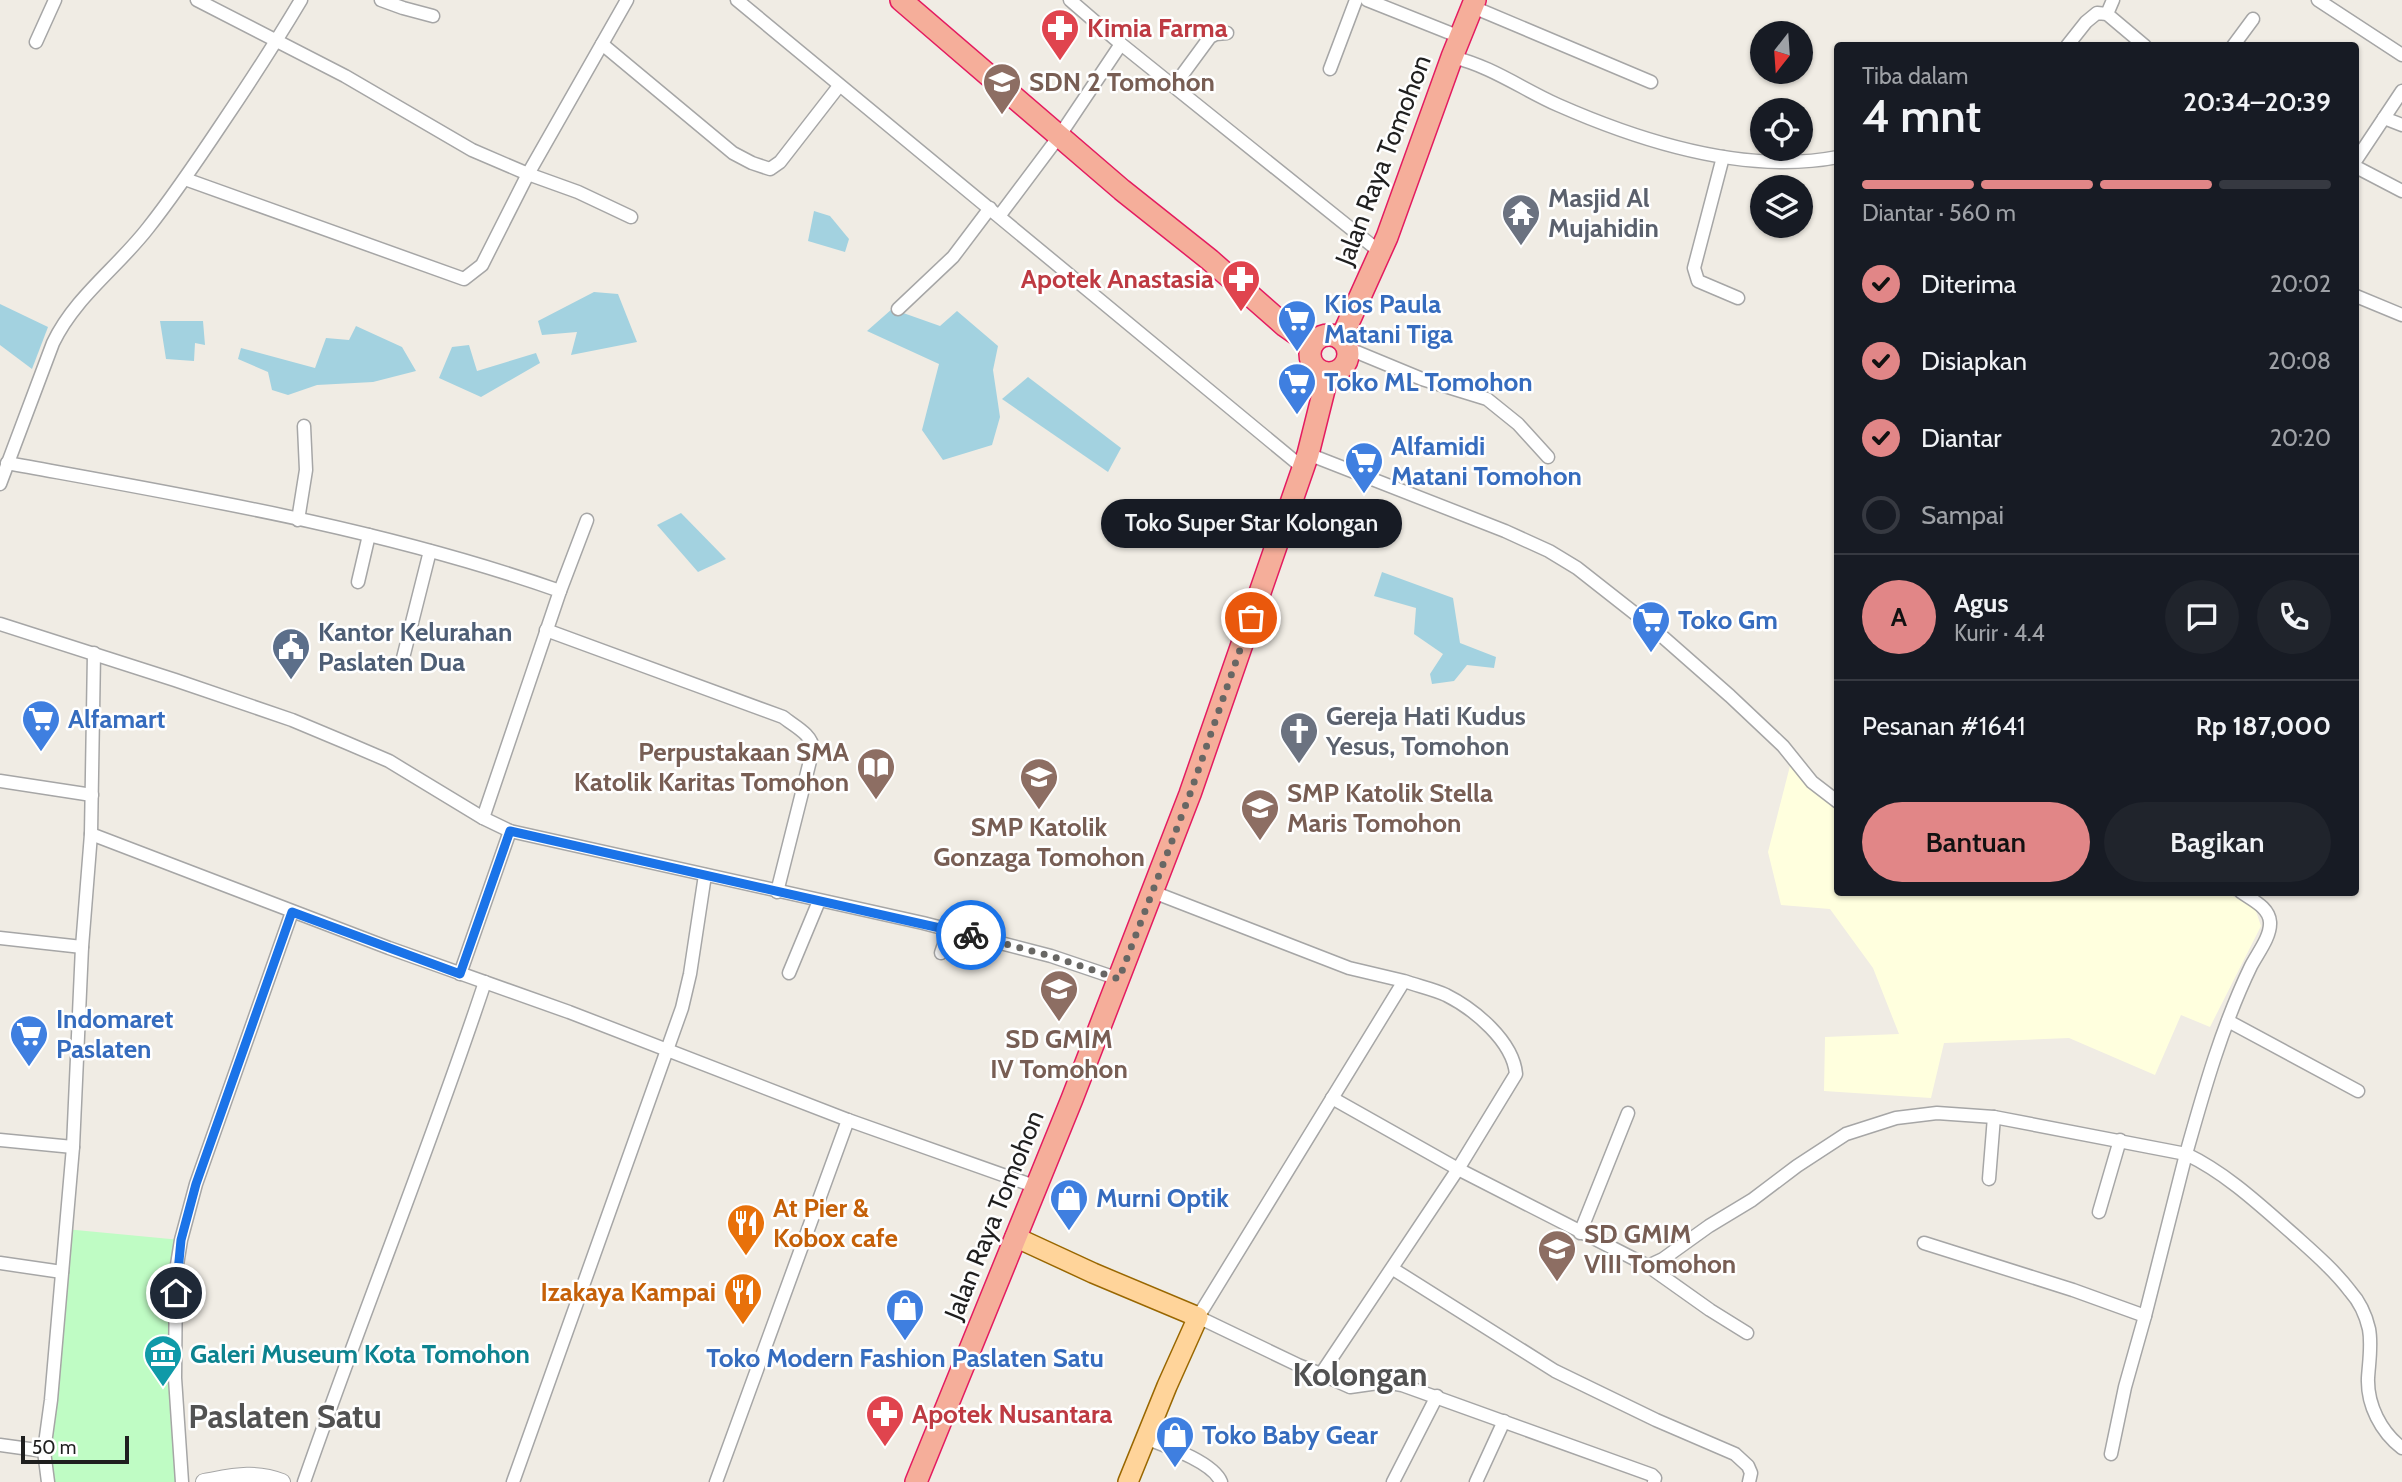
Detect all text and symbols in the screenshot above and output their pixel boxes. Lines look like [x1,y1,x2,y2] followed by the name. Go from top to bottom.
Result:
[1039,7,1081,62] pharmacy icon: Kimia Farma
[1087,12,1228,44] place label: Kimia Farma
[1750,21,1813,84] north arrow
[1750,21,1813,238] map controls
[1328,50,1438,271] street label: Jalan Raya Tomohon
[981,61,1023,116] school or university icon: SDN 2 Tomohon
[1862,62,1968,90] text: Tiba dalam
[1029,66,1215,98] place label: SDN 2 Tomohon
[2183,86,2331,118] text: 20:34–20:39
[1862,88,1981,144] text: 4 mnt
[1750,98,1813,161] button: locate
[1750,175,1813,238] button: layers
[1548,182,1659,244] place label: Masjid Al Mujahidin
[1500,192,1542,247] temple icon: Masjid Al Mujahidin
[1862,199,2016,227] text: Diantar · 560 m
[1220,258,1262,313] pharmacy icon: Apotek Anastasia
[1021,263,1214,295] place label: Apotek Anastasia
[1862,265,1900,303] icon: check
[1921,268,2016,300] text: Diterima
[2270,270,2331,298] text: 20:02
[1324,288,1453,350] place label: Kios Paula Matani Tiga
[1276,298,1318,353] supermarket icon: Kios Paula Matani Tiga
[1862,342,1900,380] icon: check
[1921,345,2027,377] text: Disiapkan
[2268,347,2331,375] text: 20:08
[1276,361,1318,416] supermarket icon: Toko ML Tomohon
[1324,366,1533,398] place label: Toko ML Tomohon
[1862,419,1900,457] icon: check
[1921,422,2002,454] text: Diantar
[2270,424,2331,452] text: 20:20
[1391,430,1582,492] place label: Alfamidi Matani Tomohon
[1343,440,1385,495] supermarket icon: Alfamidi Matani Tomohon
[1100,499,1402,548] callout: Toko Super Star Kolongan
[1921,499,2004,531] text: Sampai
[1125,509,1378,537] text: Toko Super Star Kolongan
[2165,580,2239,654] button: chat
[2257,580,2331,654] button: phone
[1954,587,2008,619] text: Agus
[1221,588,1281,648] pin
[1232,599,1270,637] icon: bag
[1630,599,1672,654] supermarket icon: Toko Gm
[1891,601,1907,633] text: A
[1678,604,1778,636] place label: Toko Gm
[318,616,512,678] place label: Kantor Kelurahan Paslaten Dua
[1954,619,2045,647] text: Kurir · 4.4
[270,626,312,681] public building icon: Kantor Kelurahan Paslaten Dua
[20,698,62,753] supermarket icon: Alfamart
[1325,700,1526,762] place label: Gereja Hati Kudus Yesus, Tomohon
[68,703,166,735] place label: Alfamart
[1278,710,1320,765] church icon: Gereja Hati Kudus Yesus, Tomohon
[1862,710,2026,742] text: Pesanan #1641
[2196,710,2331,742] text: Rp 187,000
[574,736,850,798] place label: Perpustakaan SMA Katolik Karitas Tomohon
[855,746,897,801] library icon: Perpustakaan SMA Katolik Karitas Tomohon
[1018,756,1060,811] school or university icon: SMP Katolik Gonzaga Tomohon
[1287,777,1493,839] place label: SMP Katolik Stella Maris Tomohon
[1239,787,1281,842] school or university icon: SMP Katolik Stella Maris Tomohon
[1862,802,2090,882] button: Bantuan
[2104,802,2331,882] button: Bagikan
[933,811,1145,873] place label: SMP Katolik Gonzaga Tomohon
[936,900,1006,970] courier
[952,916,990,954] icon: bike
[1038,968,1080,1023] school or university icon: SD GMIM IV Tomohon
[56,1003,173,1065] place label: Indomaret Paslaten
[8,1013,50,1068] supermarket icon: Indomaret Paslaten
[990,1023,1128,1085] place label: SD GMIM IV Tomohon
[937,1106,1051,1325] street label: Jalan Raya Tomohon
[1048,1177,1090,1232] shop icon: Murni Optik
[1096,1182,1229,1214] place label: Murni Optik
[773,1192,898,1254] place label: At Pier & Kobox cafe
[725,1202,767,1257] restaurant icon: At Pier & Kobox cafe
[1584,1218,1736,1280] place label: SD GMIM VIII Tomohon
[1536,1228,1578,1283] school or university icon: SD GMIM VIII Tomohon
[146,1263,206,1323] pin
[722,1271,764,1326] restaurant icon: Izakaya Kampai
[157,1274,195,1312] icon: home
[540,1276,716,1308] place label: Izakaya Kampai
[884,1287,926,1342] shop icon: Toko Modern Fashion Paslaten Satu
[142,1333,184,1388] museum icon: Galeri Museum Kota Tomohon
[190,1338,530,1370] place label: Galeri Museum Kota Tomohon
[706,1342,1104,1374] place label: Toko Modern Fashion Paslaten Satu
[1292,1354,1428,1394] district label: Kolongan
[864,1393,906,1448] pharmacy icon: Apotek Nusantara
[188,1396,382,1436] district label: Paslaten Satu
[912,1398,1112,1430] place label: Apotek Nusantara
[1154,1414,1196,1469] shop icon: Toko Baby Gear
[1202,1419,1378,1451] place label: Toko Baby Gear
[21,1433,130,1465] scale bar
[32,1436,76,1459] text: 50 m

